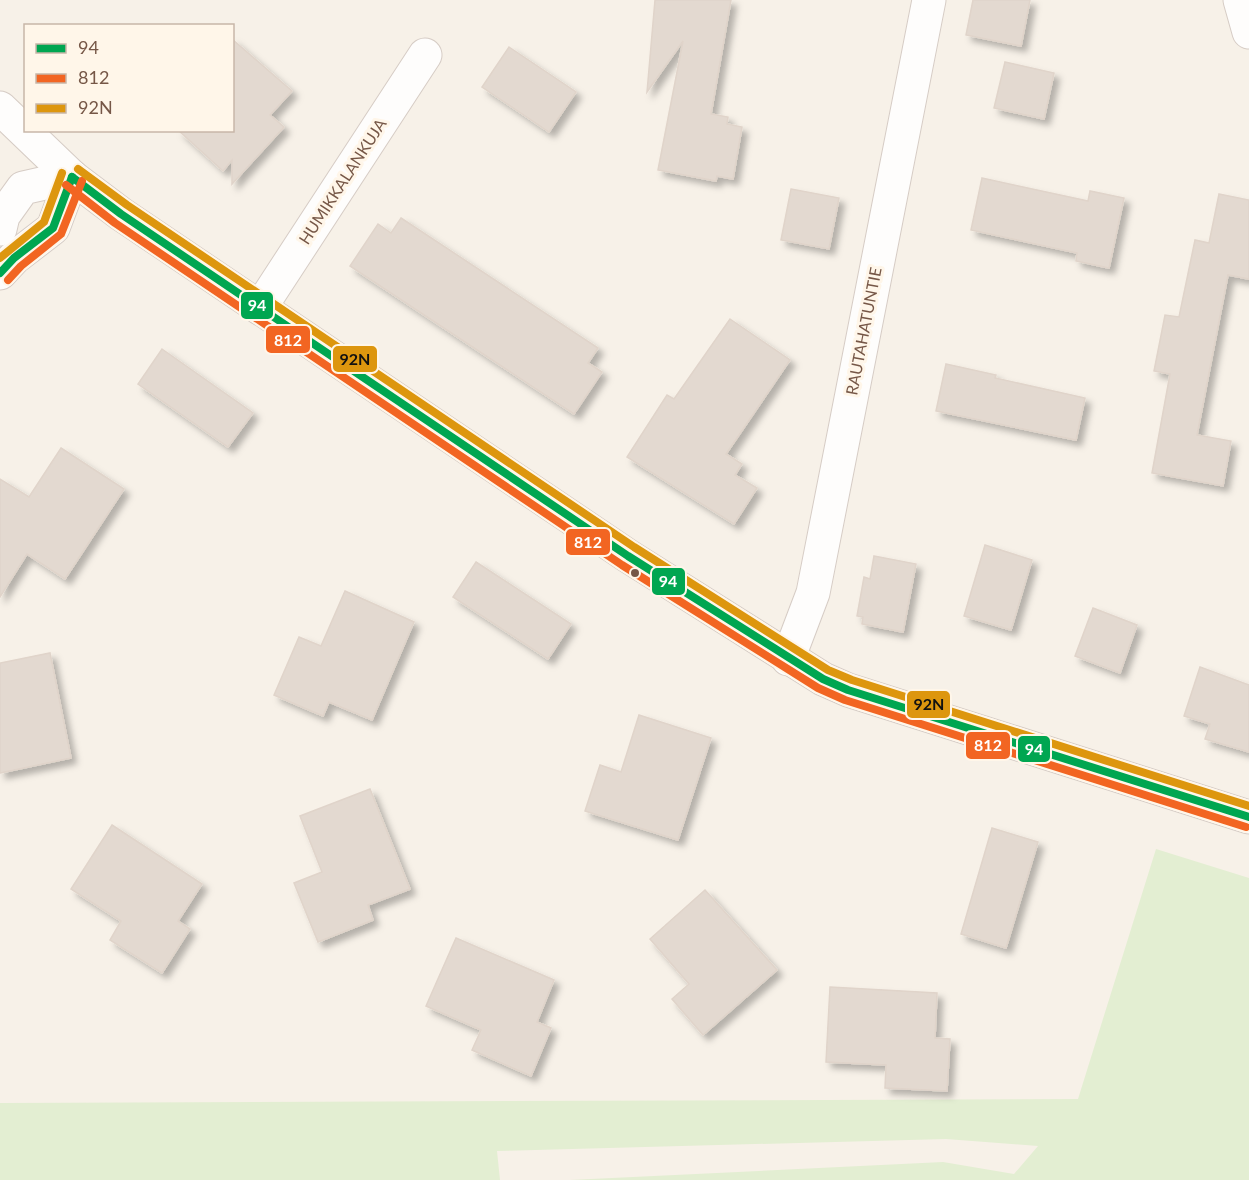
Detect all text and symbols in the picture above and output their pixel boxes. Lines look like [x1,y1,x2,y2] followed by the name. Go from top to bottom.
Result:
[24,24,234,132] legend
[78,36,99,58] text: 94
[78,66,109,88] text: 812
[78,96,113,118] text: 92N
[294,114,390,247] street label: HUMIKKALANKUJA
[841,265,885,397] street label: RAUTAHATUNTIE
[240,291,274,320] line badge: 94
[248,295,266,314] text: 94
[265,325,311,354] line badge: 812
[274,330,302,349] text: 812
[332,345,378,373] line badge: 92N
[340,349,370,368] text: 92N
[565,528,611,556] line badge: 812
[574,532,602,551] text: 812
[629,567,641,579] unlabelled marker
[651,567,686,596] line badge: 94
[659,571,677,590] text: 94
[906,690,951,719] line badge: 92N
[914,694,944,713] text: 92N
[965,731,1011,760] line badge: 812
[974,735,1002,754] text: 812
[1017,735,1051,763] line badge: 94
[1025,739,1043,758] text: 94

